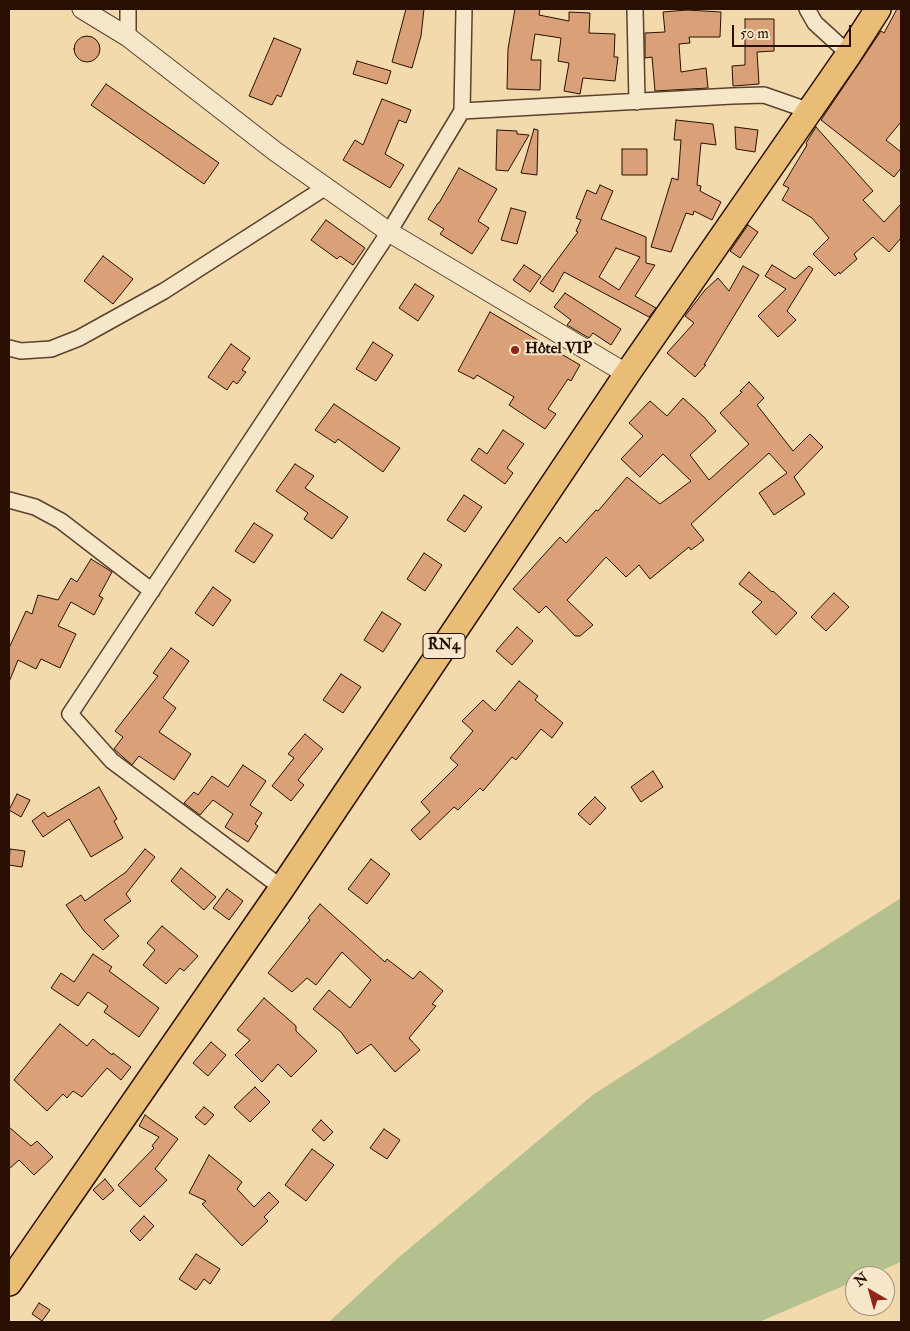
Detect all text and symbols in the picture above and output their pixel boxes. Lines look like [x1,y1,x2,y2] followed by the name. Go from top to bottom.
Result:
[735,15,854,47] scale bar
[740,24,769,43] text: 50 m
[525,340,592,360] place label: Hôtel VIP
[509,344,521,356] marker: Hôtel VIP
[423,634,465,658] road number: RN4
[845,1266,895,1316] north arrow
[851,1269,871,1290] text: N

